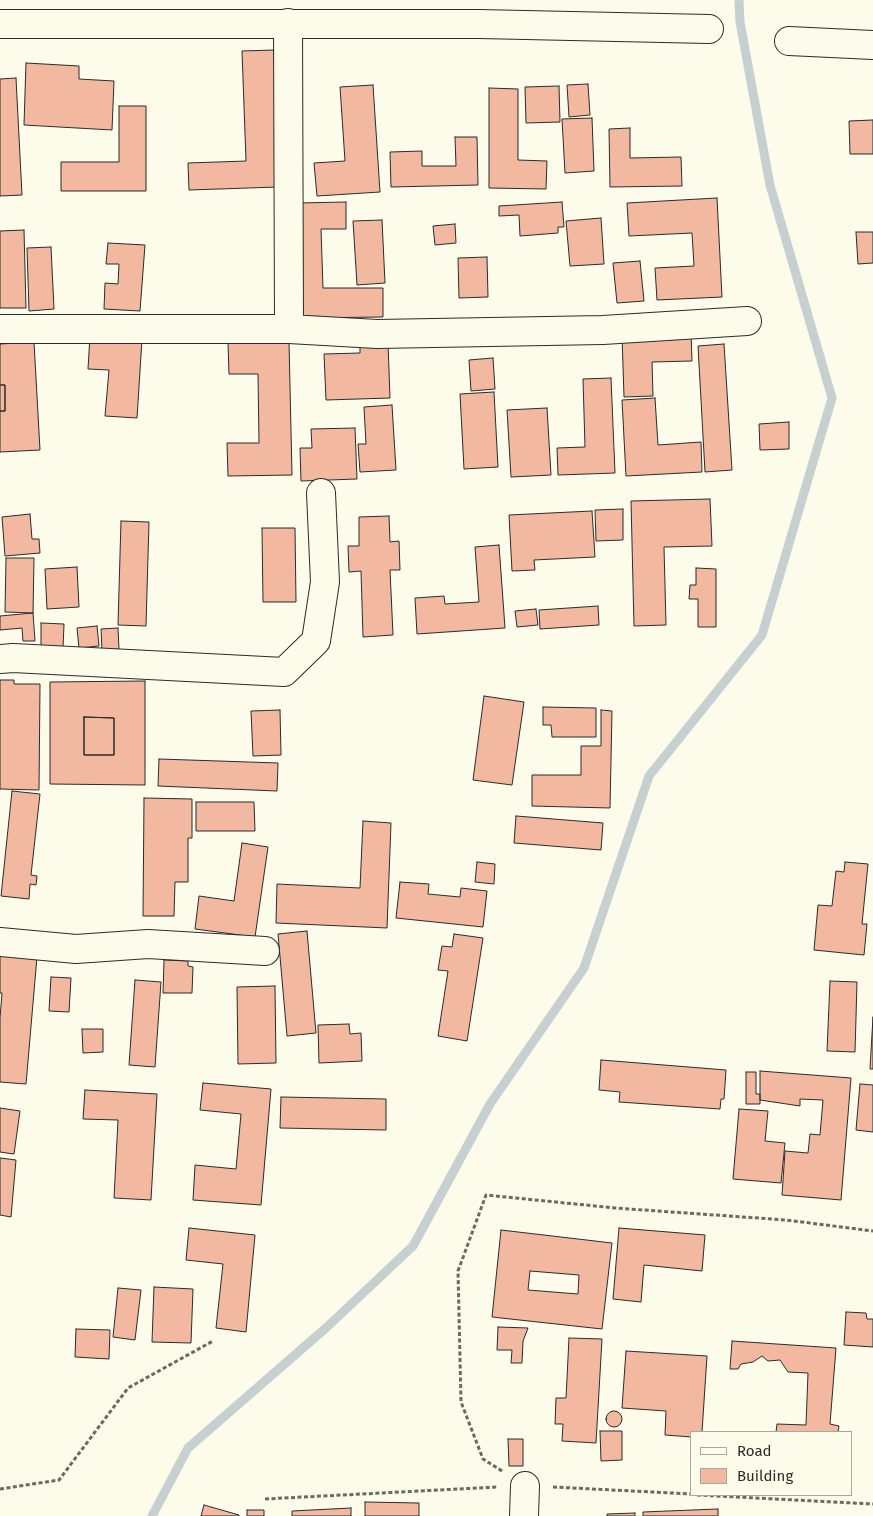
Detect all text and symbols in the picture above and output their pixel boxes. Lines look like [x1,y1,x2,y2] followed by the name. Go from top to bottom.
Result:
[690,1431,853,1496] legend
[737,1442,772,1460] text: Road
[737,1467,793,1485] text: Building

